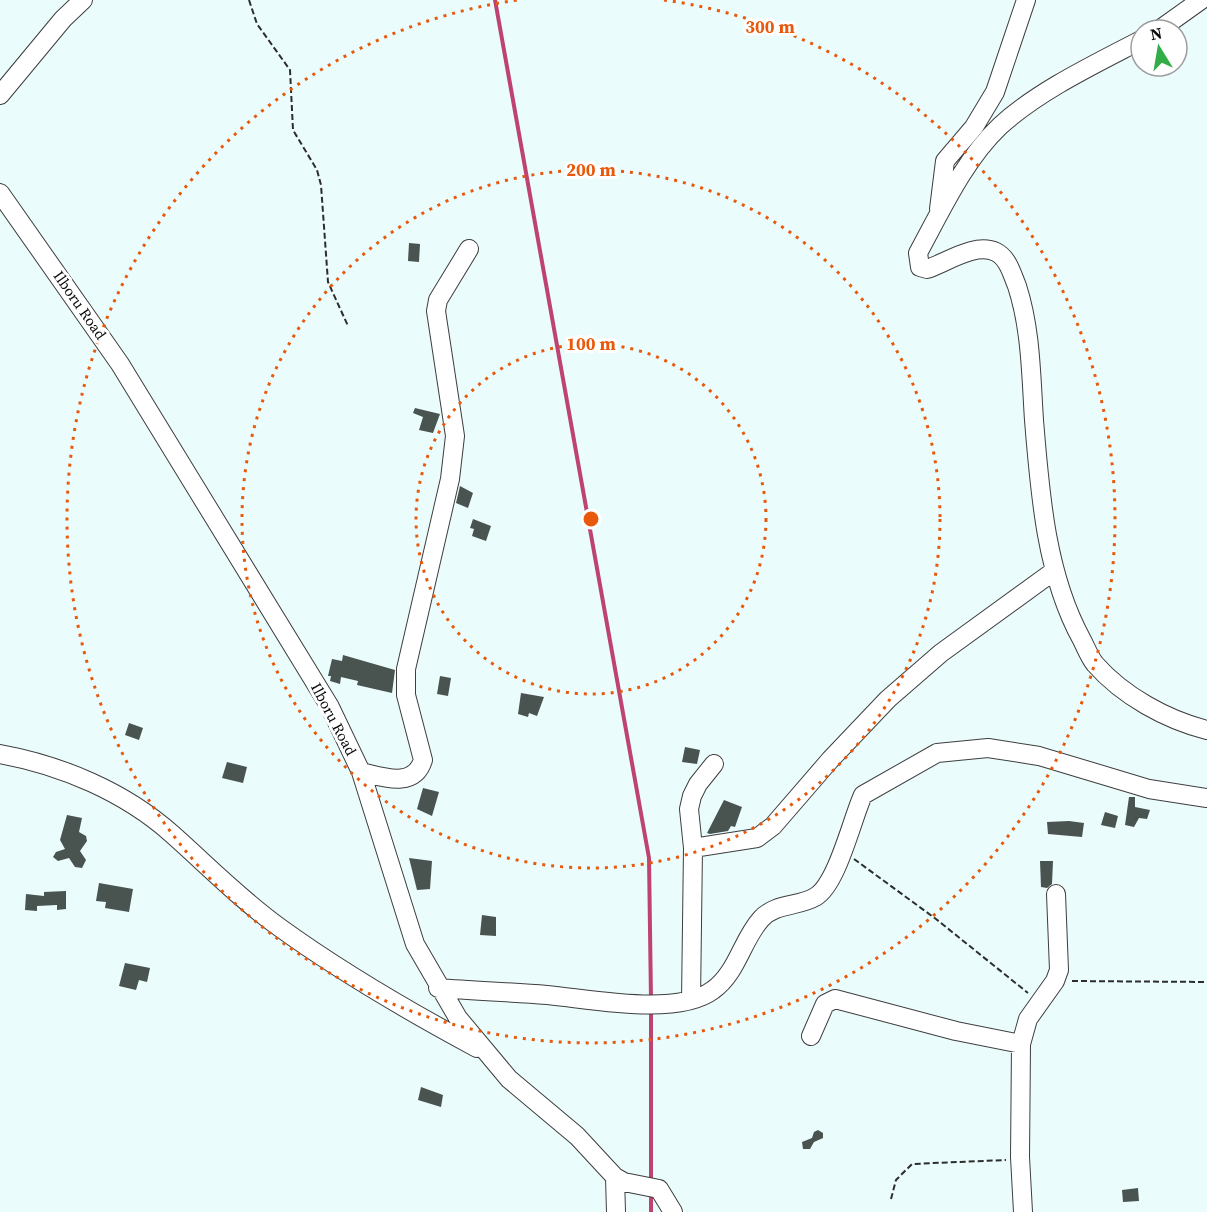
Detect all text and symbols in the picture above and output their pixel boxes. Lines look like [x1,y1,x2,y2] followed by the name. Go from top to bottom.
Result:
[745,14,795,39] text: 300 m
[1129,18,1189,78] north arrow
[1148,21,1164,45] text: N
[566,157,616,182] text: 200 m
[49,266,112,344] street label: Ilboru Road
[566,331,616,356] text: 100 m
[581,509,601,529] centre of rings
[306,679,362,759] street label: Ilboru Road

